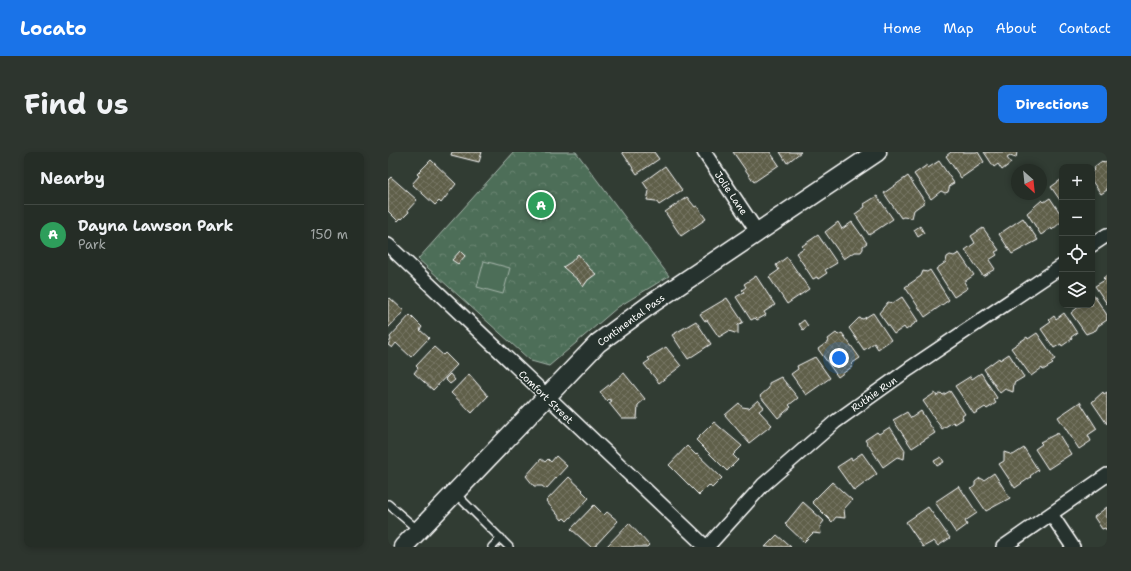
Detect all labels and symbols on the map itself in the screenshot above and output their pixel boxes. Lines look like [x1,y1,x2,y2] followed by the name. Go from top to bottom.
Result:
[1011,164,1047,200] north arrow
[712,169,751,218] street label: Jolie Lane
[528,190,554,220] pin: A
[595,291,667,349] street label: Continental Pass
[829,348,849,368] your location
[516,368,576,426] street label: Comfort Street
[849,373,899,415] street label: Ruthie Run

